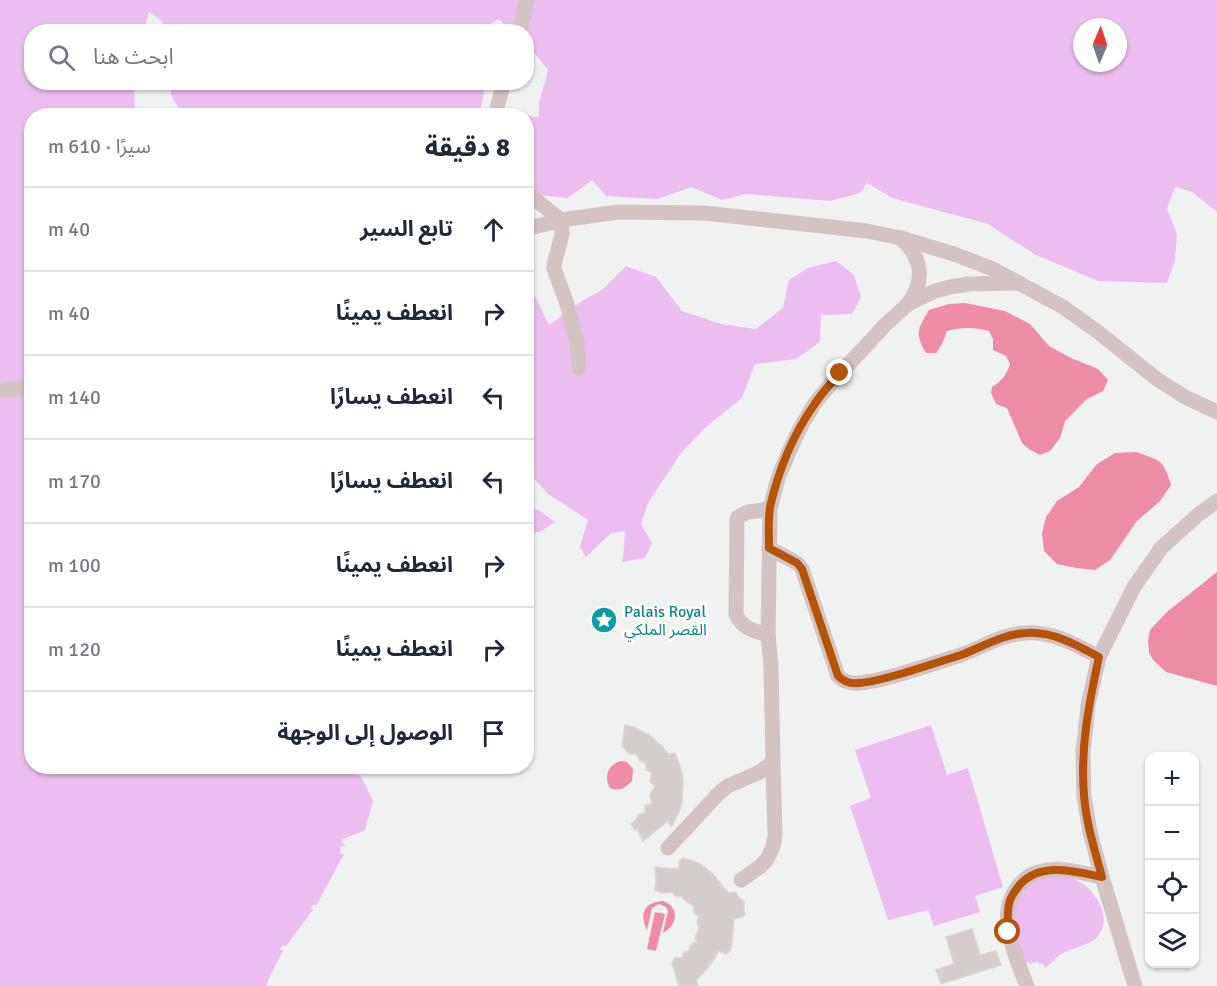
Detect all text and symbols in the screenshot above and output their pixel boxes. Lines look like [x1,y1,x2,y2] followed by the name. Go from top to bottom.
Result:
[1073,18,1127,72] north arrow
[24,24,534,90] search box
[45,41,78,74] icon: search
[93,43,174,70] text: ابحث هنا
[425,132,510,164] text: 8 دقيقة
[48,134,151,159] text: سيرًا · 610 m
[477,213,510,246] icon: ahead
[360,215,453,242] text: تابع السير
[48,217,90,242] text: 40 m
[477,297,510,330] icon: right
[336,299,453,326] text: انعطف يمينًا
[48,301,90,326] text: 40 m
[826,359,852,385] route end
[477,381,510,414] icon: left
[330,383,453,410] text: انعطف يسارًا
[48,385,101,410] text: 140 m
[477,465,510,498] icon: left
[330,467,453,494] text: انعطف يسارًا
[48,469,101,494] text: 170 m
[477,549,510,582] icon: right
[336,551,453,578] text: انعطف يمينًا
[48,553,101,578] text: 100 m
[624,602,707,642] place label: Palais Royal القصر الملكي
[589,605,619,635] place icon: Palais Royal القصر الملكي
[477,633,510,666] icon: right
[336,635,453,662] text: انعطف يمينًا
[48,637,101,662] text: 120 m
[477,717,510,750] icon: arrive
[277,719,453,746] text: الوصول إلى الوجهة
[1145,752,1199,968] map controls
[1145,752,1199,806] button: +
[1145,806,1199,860] button: −
[1145,860,1199,914] button: locate
[1145,914,1199,968] button: layers
[994,918,1020,944] route start

